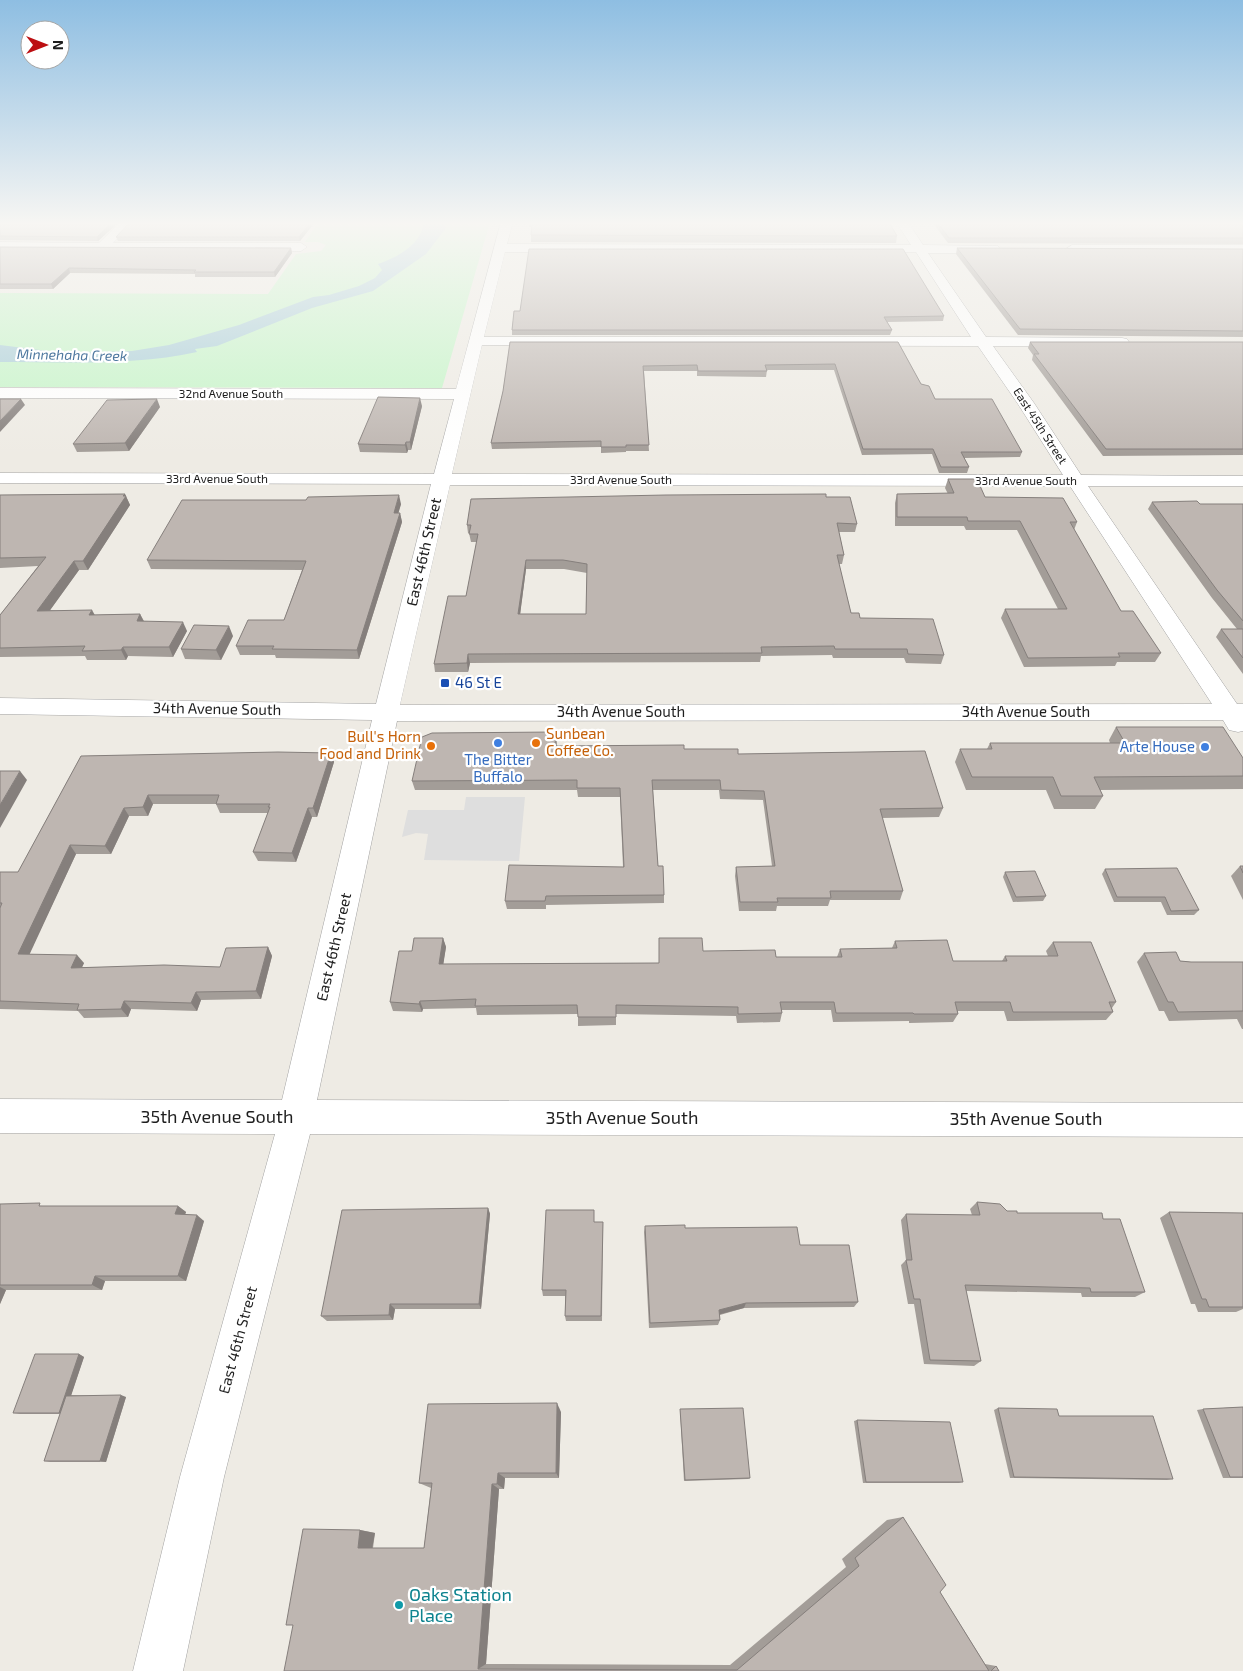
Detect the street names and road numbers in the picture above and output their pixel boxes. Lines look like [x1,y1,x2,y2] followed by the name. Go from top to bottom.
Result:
[1011,385,1071,467] street label: East 45th Street
[179,386,283,400] street label: 32nd Avenue South
[166,471,268,485] street label: 33rd Avenue South
[570,472,672,486] street label: 33rd Avenue South
[975,473,1077,487] street label: 33rd Avenue South
[402,496,444,608] street label: East 46th Street
[153,698,281,718] street label: 34th Avenue South
[557,702,685,720] street label: 34th Avenue South
[962,702,1090,720] street label: 34th Avenue South
[312,891,354,1003] street label: East 46th Street
[141,1105,293,1127] street label: 35th Avenue South
[546,1106,698,1128] street label: 35th Avenue South
[950,1107,1102,1129] street label: 35th Avenue South
[214,1284,260,1395] street label: East 46th Street

